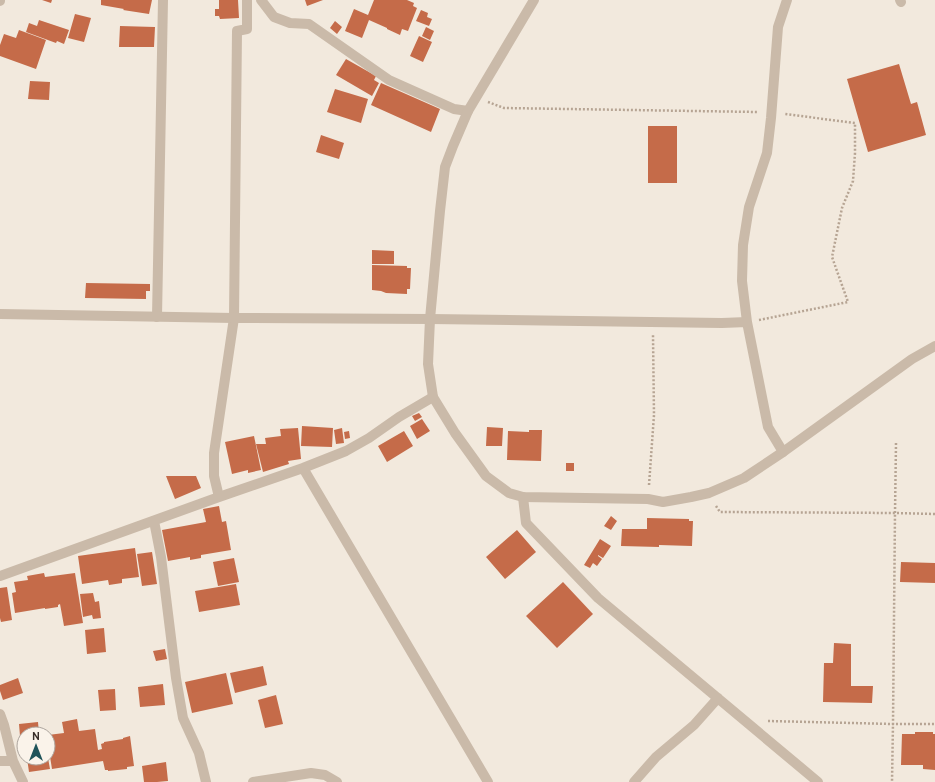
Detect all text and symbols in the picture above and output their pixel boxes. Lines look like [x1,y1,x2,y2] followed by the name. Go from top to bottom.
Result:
[16,726,56,766] north arrow
[32,730,40,744] text: N

